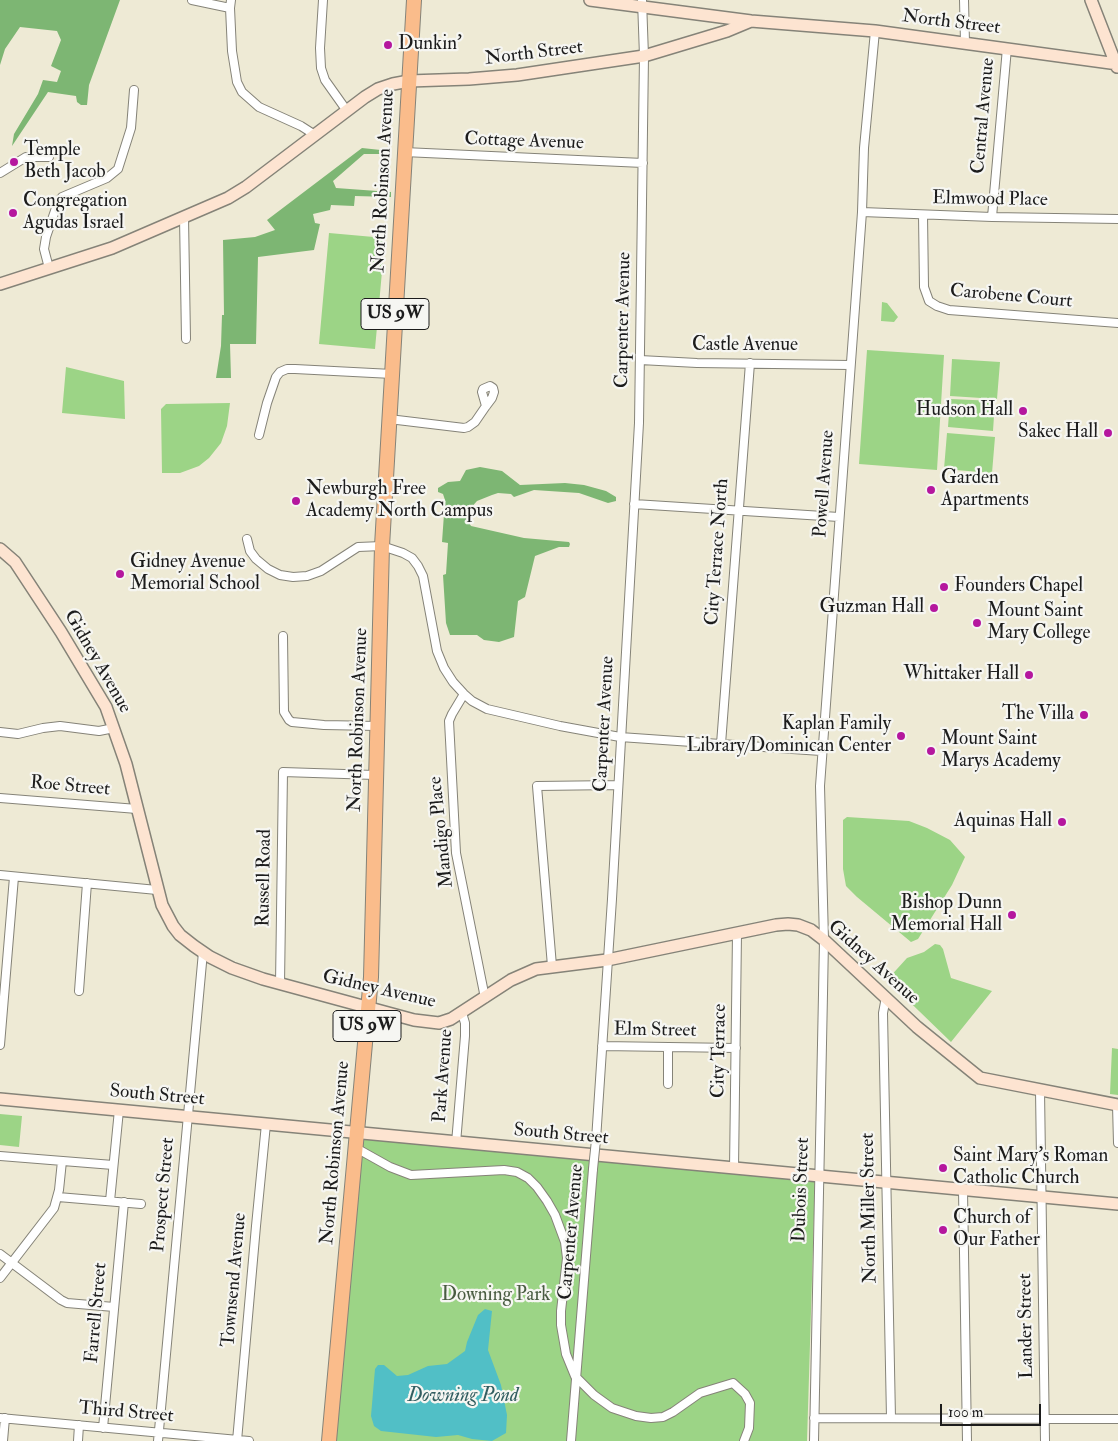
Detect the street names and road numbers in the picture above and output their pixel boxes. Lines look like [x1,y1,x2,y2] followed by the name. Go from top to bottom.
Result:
[901,6,1001,40] street label: North Street
[484,37,584,71] street label: North Street
[968,57,1000,175] street label: Central Avenue
[368,89,400,273] street label: North Robinson Avenue
[464,129,584,155] street label: Cottage Avenue
[932,188,1048,212] street label: Elmwood Place
[611,252,637,388] street label: Carpenter Avenue
[949,280,1073,314] street label: Carobene Court
[361,298,429,329] road number: US 9W
[692,335,798,357] street label: Castle Avenue
[810,429,840,539] street label: Powell Avenue
[701,478,735,626] street label: City Terrace North
[58,606,136,718] street label: Gidney Avenue
[344,628,374,812] street label: North Robinson Avenue
[590,655,620,793] street label: Carpenter Avenue
[29,772,111,802] street label: Roe Street
[425,775,459,889] street label: Mandigo Place
[253,829,277,927] street label: Russell Road
[822,916,924,1010] street label: Gidney Avenue
[320,966,438,1014] street label: Gidney Avenue
[708,1004,732,1098] street label: City Terrace
[333,1010,401,1042] road number: US 9W
[613,1019,697,1043] street label: Elm Street
[429,1029,459,1123] street label: Park Avenue
[317,1060,355,1246] street label: North Robinson Avenue
[108,1080,206,1112] street label: South Street
[512,1119,610,1151] street label: South Street
[857,1132,883,1284] street label: North Miller Street
[148,1137,180,1253] street label: Prospect Street
[789,1137,815,1243] street label: Dubois Street
[555,1163,589,1301] street label: Carpenter Avenue
[218,1212,252,1348] street label: Townsend Avenue
[81,1262,113,1364] street label: Farrell Street
[1015,1273,1039,1379] street label: Lander Street
[78,1397,174,1429] street label: Third Street

